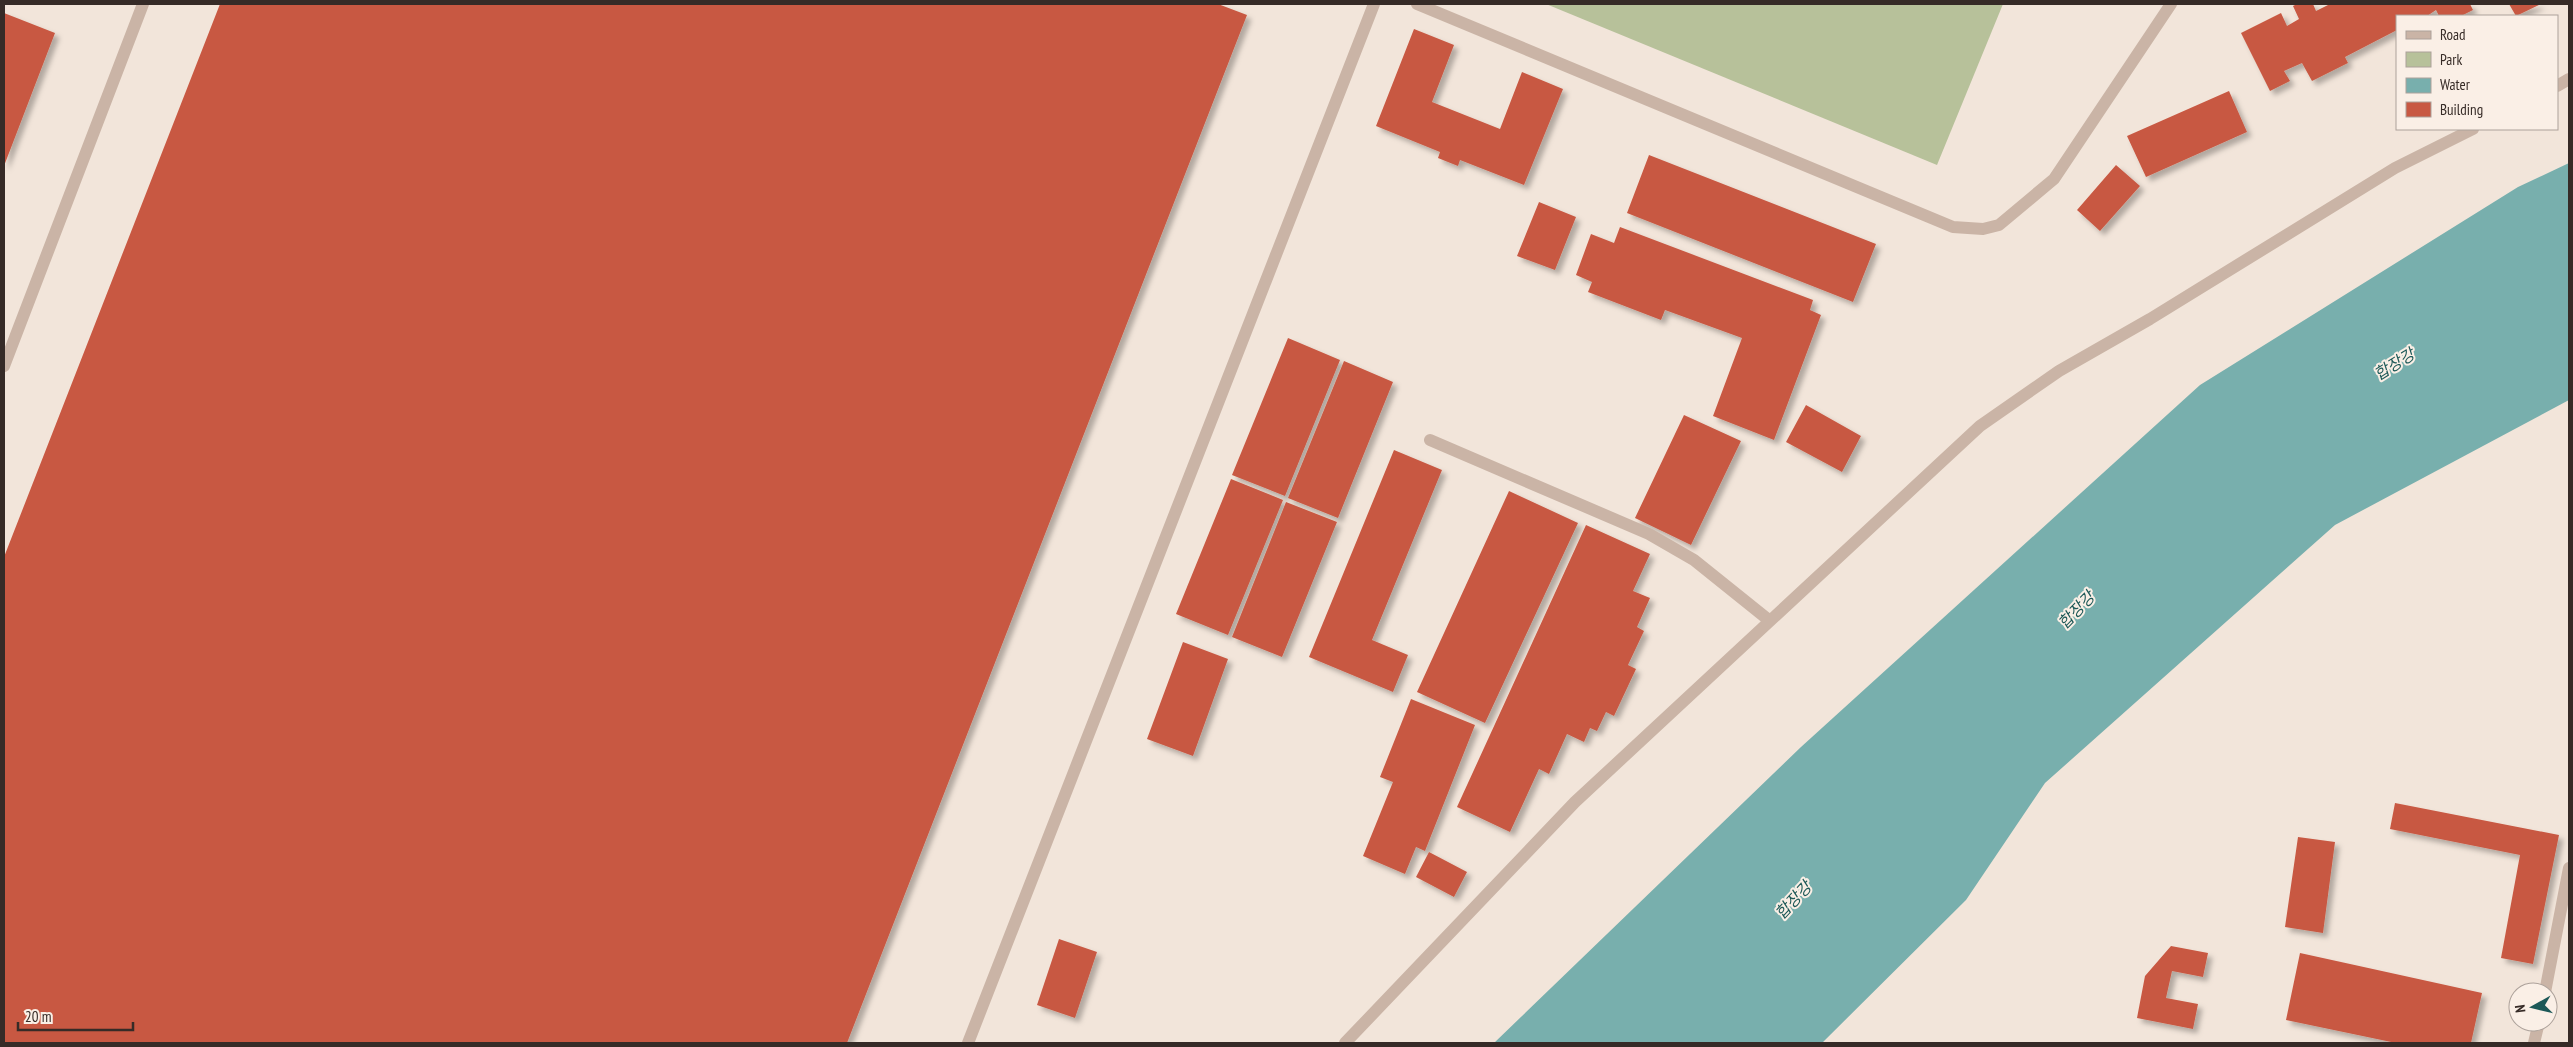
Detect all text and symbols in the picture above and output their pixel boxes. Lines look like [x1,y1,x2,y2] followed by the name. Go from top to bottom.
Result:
[2396,15,2558,130] legend
[2440,25,2466,44] text: Road
[2440,50,2462,69] text: Park
[2440,75,2471,94] text: Water
[2440,100,2483,119] text: Building
[2370,343,2420,384] water label: 합장강
[2053,586,2100,633] water label: 합장강
[1771,875,1817,923] water label: 합장강
[2508,982,2558,1032] north arrow
[18,1000,132,1032] scale bar
[2511,1004,2530,1014] text: N
[25,1007,51,1026] text: 20 m

